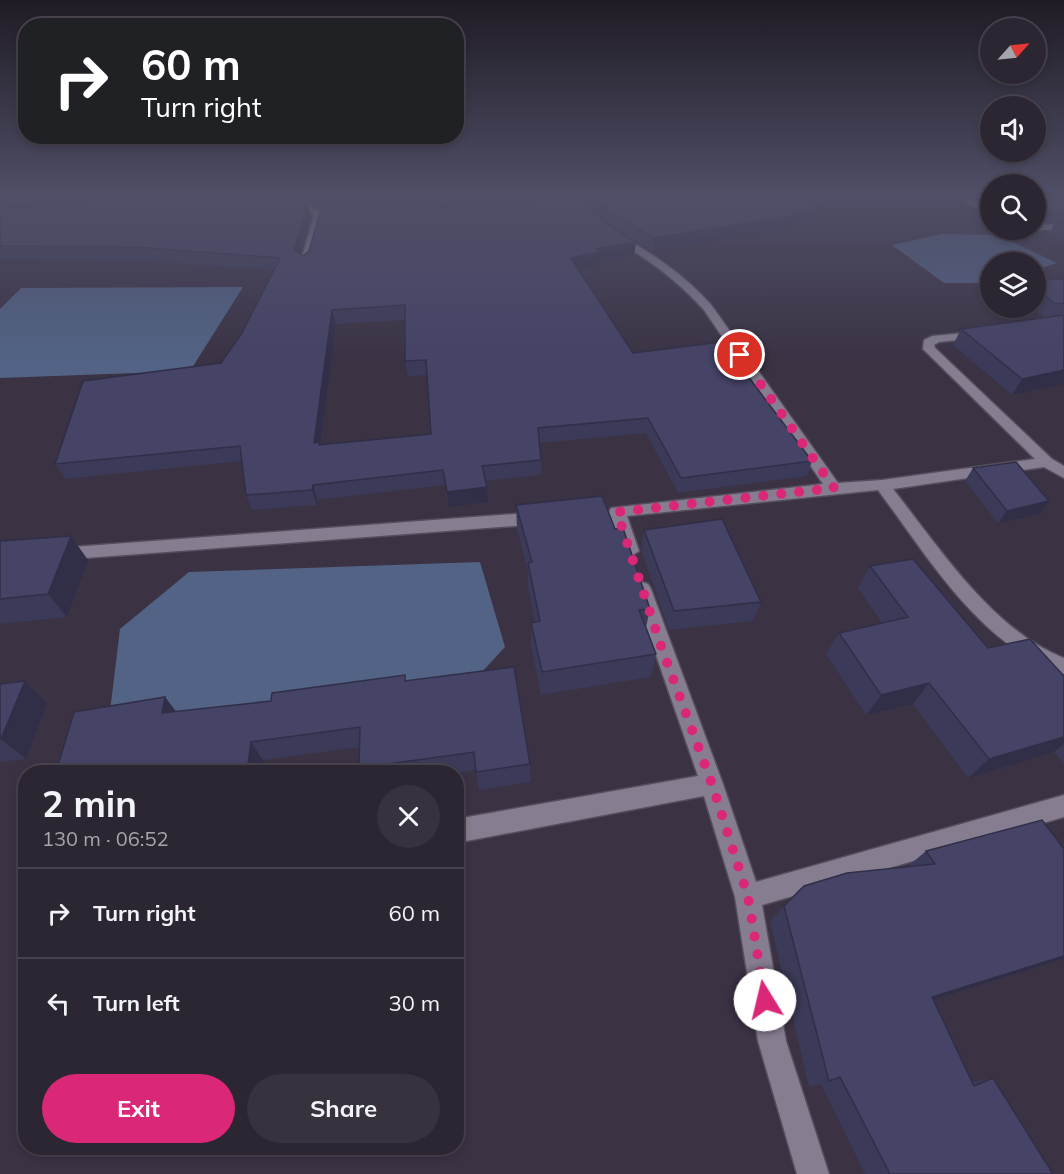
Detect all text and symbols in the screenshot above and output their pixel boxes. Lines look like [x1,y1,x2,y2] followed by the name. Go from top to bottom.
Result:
[980,18,1046,84] north arrow
[980,18,1046,318] map controls
[141,38,241,91] text: 60 m
[42,42,120,120] icon: right
[141,90,261,124] text: Turn right
[980,96,1046,162] button: sound
[980,174,1046,240] button: search
[980,252,1046,318] button: layers
[714,329,765,380] pin
[723,338,756,371] icon: arrive
[42,781,137,826] text: 2 min
[377,785,440,848] button: close
[42,826,168,851] text: 130 m · 06:52
[42,897,75,930] icon: right
[93,899,196,927] text: Turn right
[389,899,440,927] text: 60 m
[733,968,797,1032] position arrow
[42,987,75,1020] icon: left
[93,989,180,1017] text: Turn left
[389,989,440,1017] text: 30 m
[42,1074,235,1143] button: Exit
[247,1074,440,1143] button: Share

